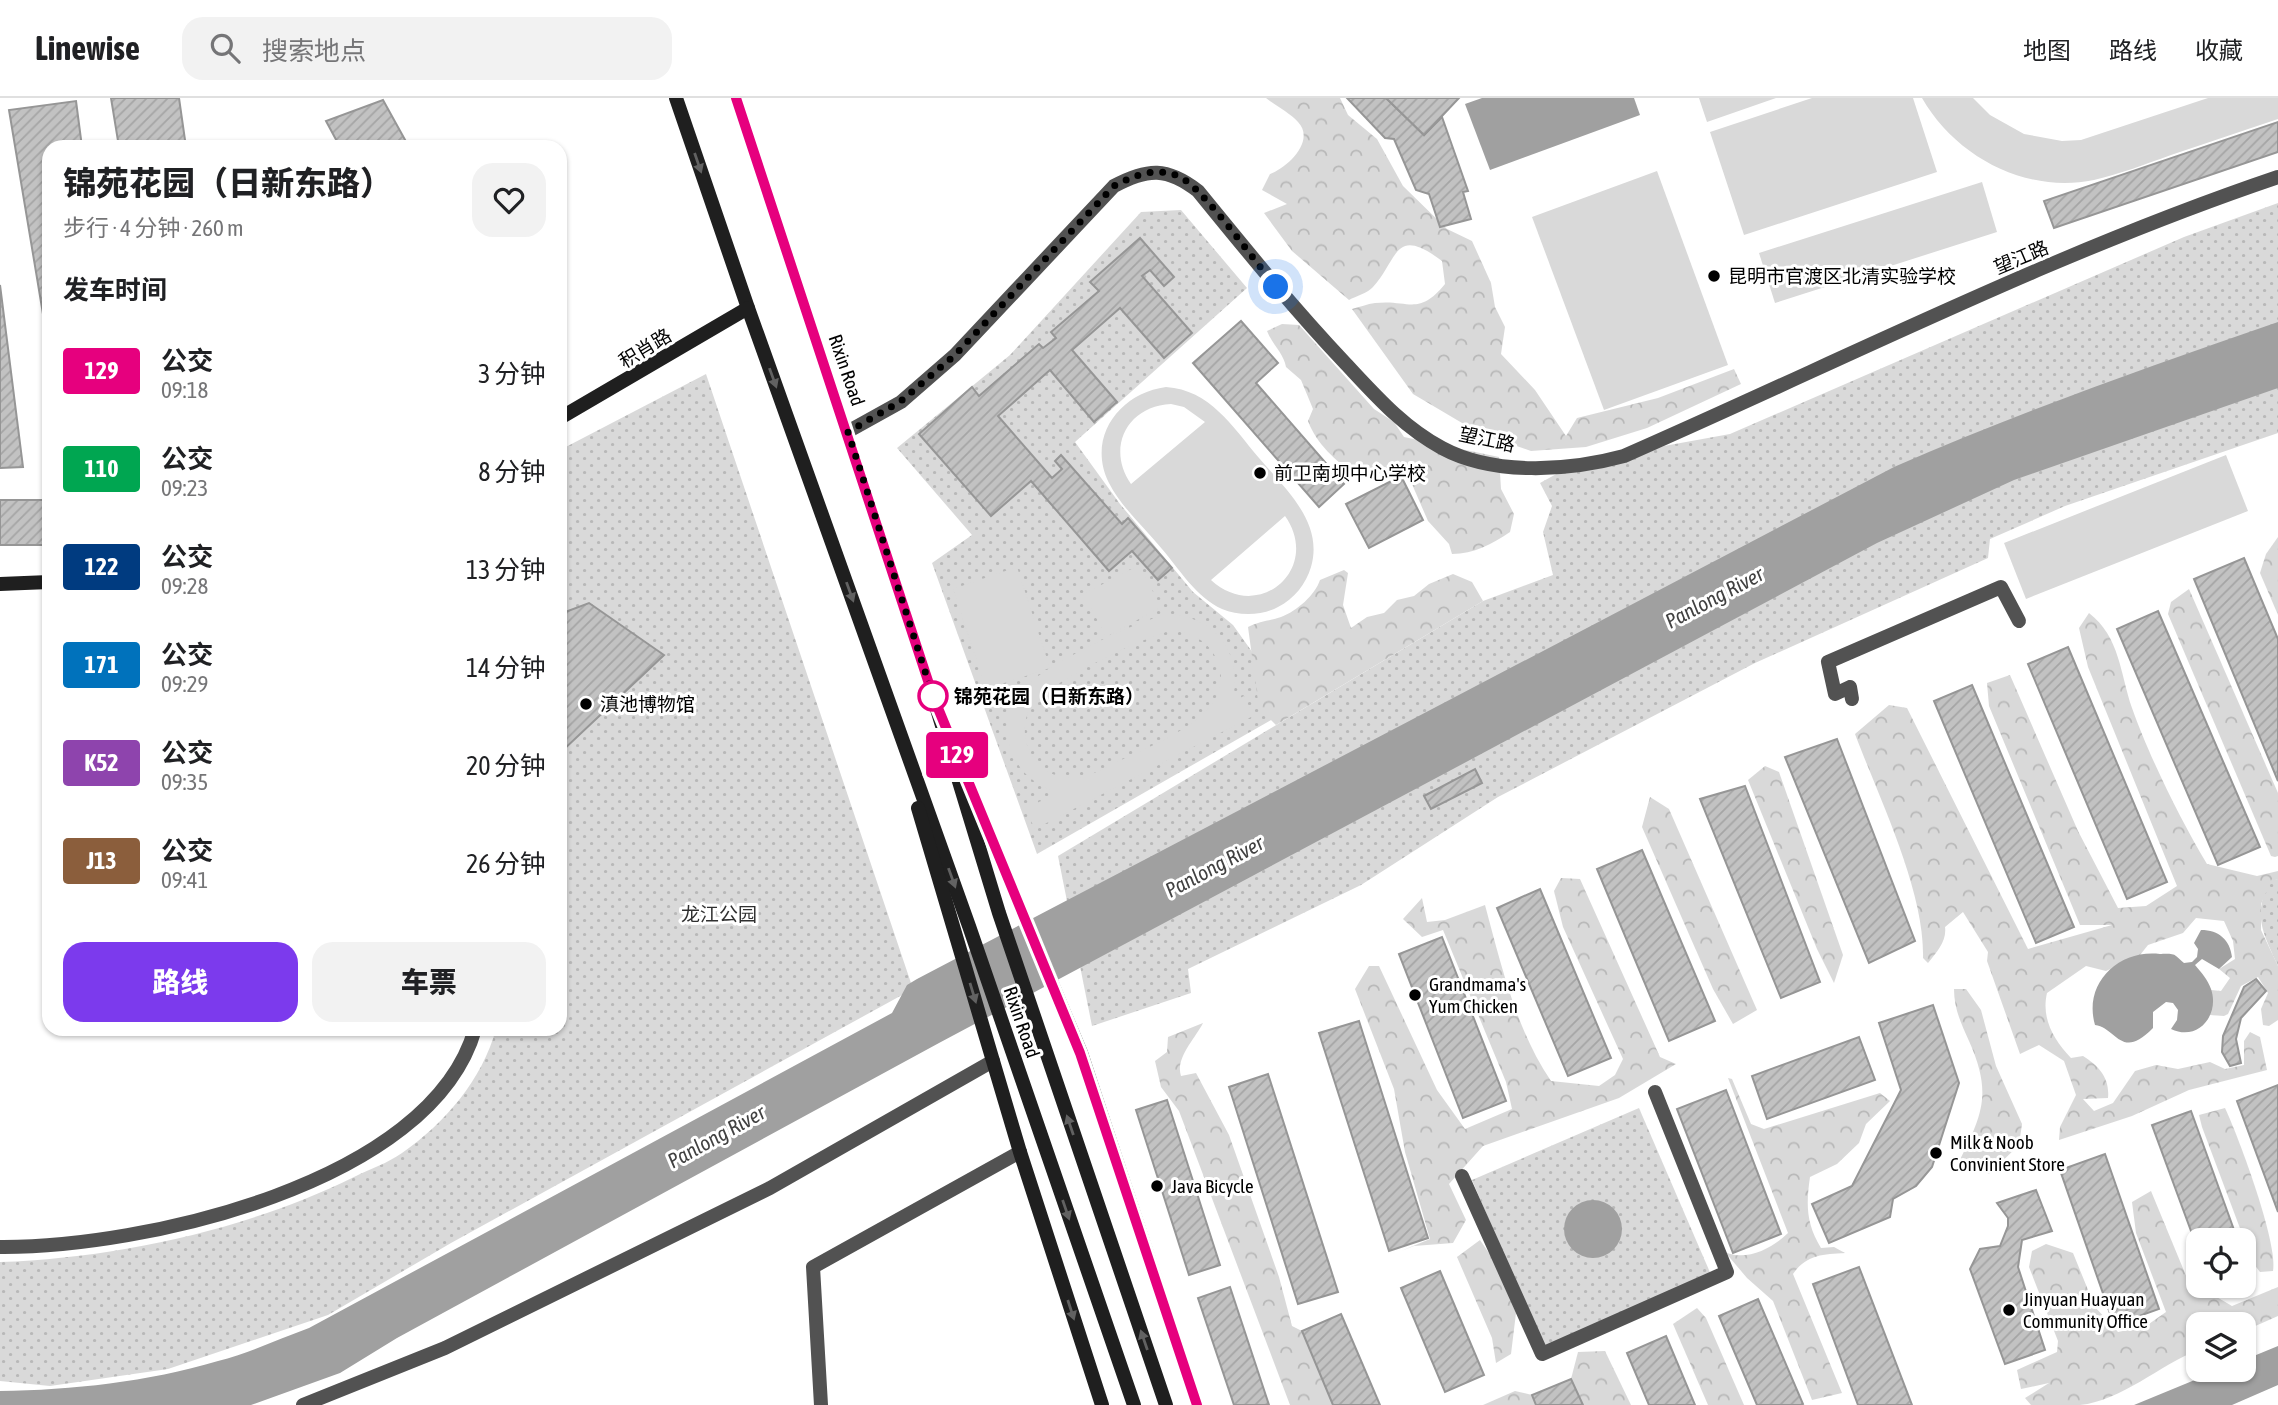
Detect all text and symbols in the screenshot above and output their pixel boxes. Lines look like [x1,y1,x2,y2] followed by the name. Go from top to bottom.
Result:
[182,17,672,80] search box
[35,29,140,67] text: Linewise
[206,29,244,67] icon: search
[262,36,366,66] text: 搜索地点
[2023,37,2071,64] text: 地图
[2109,37,2157,64] text: 路线
[2195,37,2243,64] text: 收藏
[693,152,704,173] one-way arrow
[472,163,546,237] button: heart
[63,164,393,202] text: 锦苑花园（日新东路）
[63,215,244,241] text: 步行 · 4 分钟 · 260 m
[1990,236,2052,278] street label: 望江路
[1728,265,1956,287] place label: 昆明市官渡区北清实验学校
[1706,268,1722,284] marker: 昆明市官渡区北清实验学校
[1258,269,1293,304] your location
[63,275,167,305] text: 发车时间
[615,324,675,372] street label: 积肖路
[825,331,869,409] street label: Rixin Road
[161,346,213,376] text: 公交
[85,357,118,384] text: 129
[478,359,546,389] text: 3 分钟
[768,367,779,388] one-way arrow
[161,377,208,403] text: 09:18
[1457,422,1517,456] street label: 望江路
[161,444,213,474] text: 公交
[85,455,118,482] text: 110
[478,457,546,487] text: 8 分钟
[1274,462,1426,484] place label: 前卫南坝中心学校
[1252,465,1268,481] marker: 前卫南坝中心学校
[161,475,208,501] text: 09:23
[161,542,213,572] text: 公交
[85,553,118,580] text: 122
[466,555,546,585] text: 13 分钟
[1661,561,1768,633] water label: Panlong River
[161,573,208,599] text: 09:28
[845,581,856,602] one-way arrow
[161,640,213,670] text: 公交
[85,651,118,678] text: 171
[466,653,546,683] text: 14 分钟
[161,671,208,697] text: 09:29
[918,681,948,711] marker: 锦苑花园（日新东路）
[954,685,1144,707] place label: 锦苑花园（日新东路）
[600,693,695,715] place label: 滇池博物馆
[578,696,594,712] marker: 滇池博物馆
[917,732,997,778] line badge: 129
[161,738,213,768] text: 公交
[940,741,974,768] text: 129
[84,749,119,776] text: K52
[466,751,546,781] text: 20 分钟
[161,769,208,795] text: 09:35
[1161,830,1268,902] water label: Panlong River
[161,836,213,866] text: 公交
[86,847,117,874] text: J13
[466,849,546,879] text: 26 分钟
[161,867,208,893] text: 09:41
[947,868,958,889] one-way arrow
[681,903,757,925] park label: 龙江公园
[63,942,298,1022] button: 路线
[312,942,546,1022] button: 车票
[1429,973,1526,1017] place label: Grandmama's Yum Chicken
[968,983,978,1004] one-way arrow
[1000,983,1044,1061] street label: Rixin Road
[1407,987,1423,1003] marker: Grandmama's Yum Chicken
[663,1099,770,1173] water label: Panlong River
[1065,1114,1075,1135] one-way arrow
[1950,1131,2065,1175] place label: Milk & Noob Convinient Store
[1928,1145,1944,1161] marker: Milk & Noob Convinient Store
[1171,1175,1254,1197] place label: Java Bicycle
[1149,1178,1165,1194] marker: Java Bicycle
[1061,1199,1072,1220] one-way arrow
[2186,1228,2256,1382] map controls
[2186,1228,2256,1298] button: locate
[2023,1288,2148,1332] place label: Jinyuan Huayuan Community Office
[1066,1300,1077,1321] one-way arrow
[2001,1302,2017,1318] marker: Jinyuan Huayuan Community Office
[2186,1312,2256,1382] button: layers
[1138,1330,1149,1351] one-way arrow

